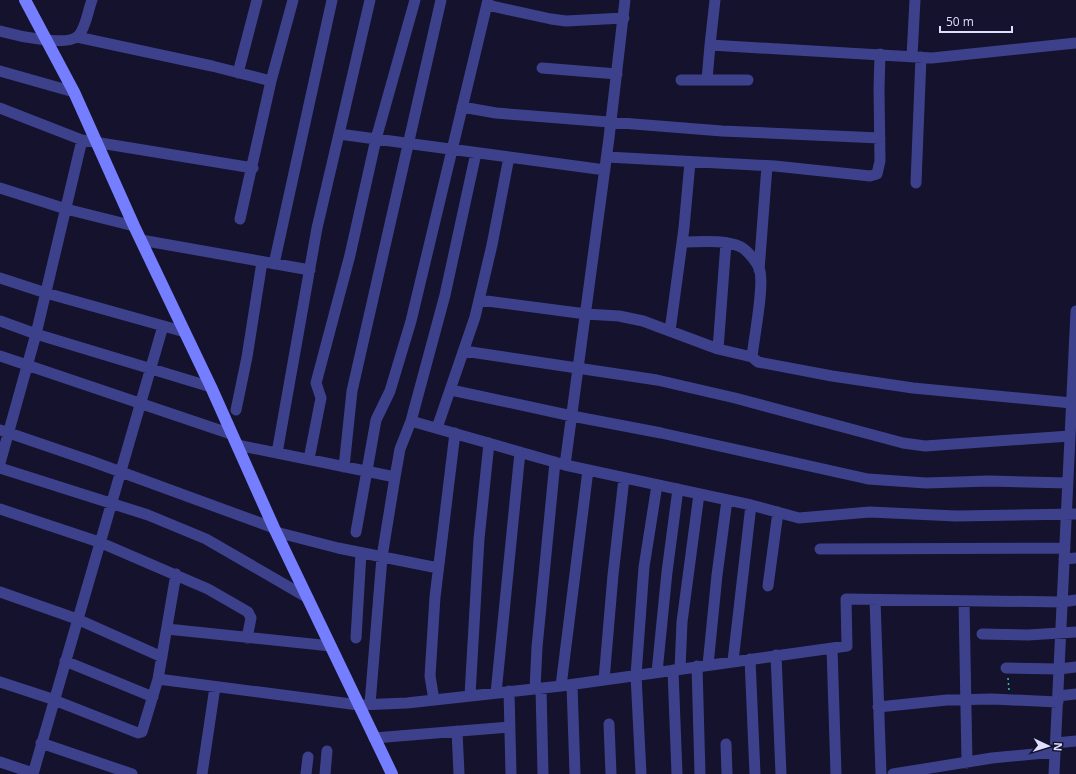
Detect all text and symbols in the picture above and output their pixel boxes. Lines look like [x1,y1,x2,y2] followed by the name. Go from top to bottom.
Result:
[940,8,1012,34] scale bar
[946,13,974,30] text: 50 m
[1028,726,1068,766] north arrow
[1051,742,1066,752] text: N

